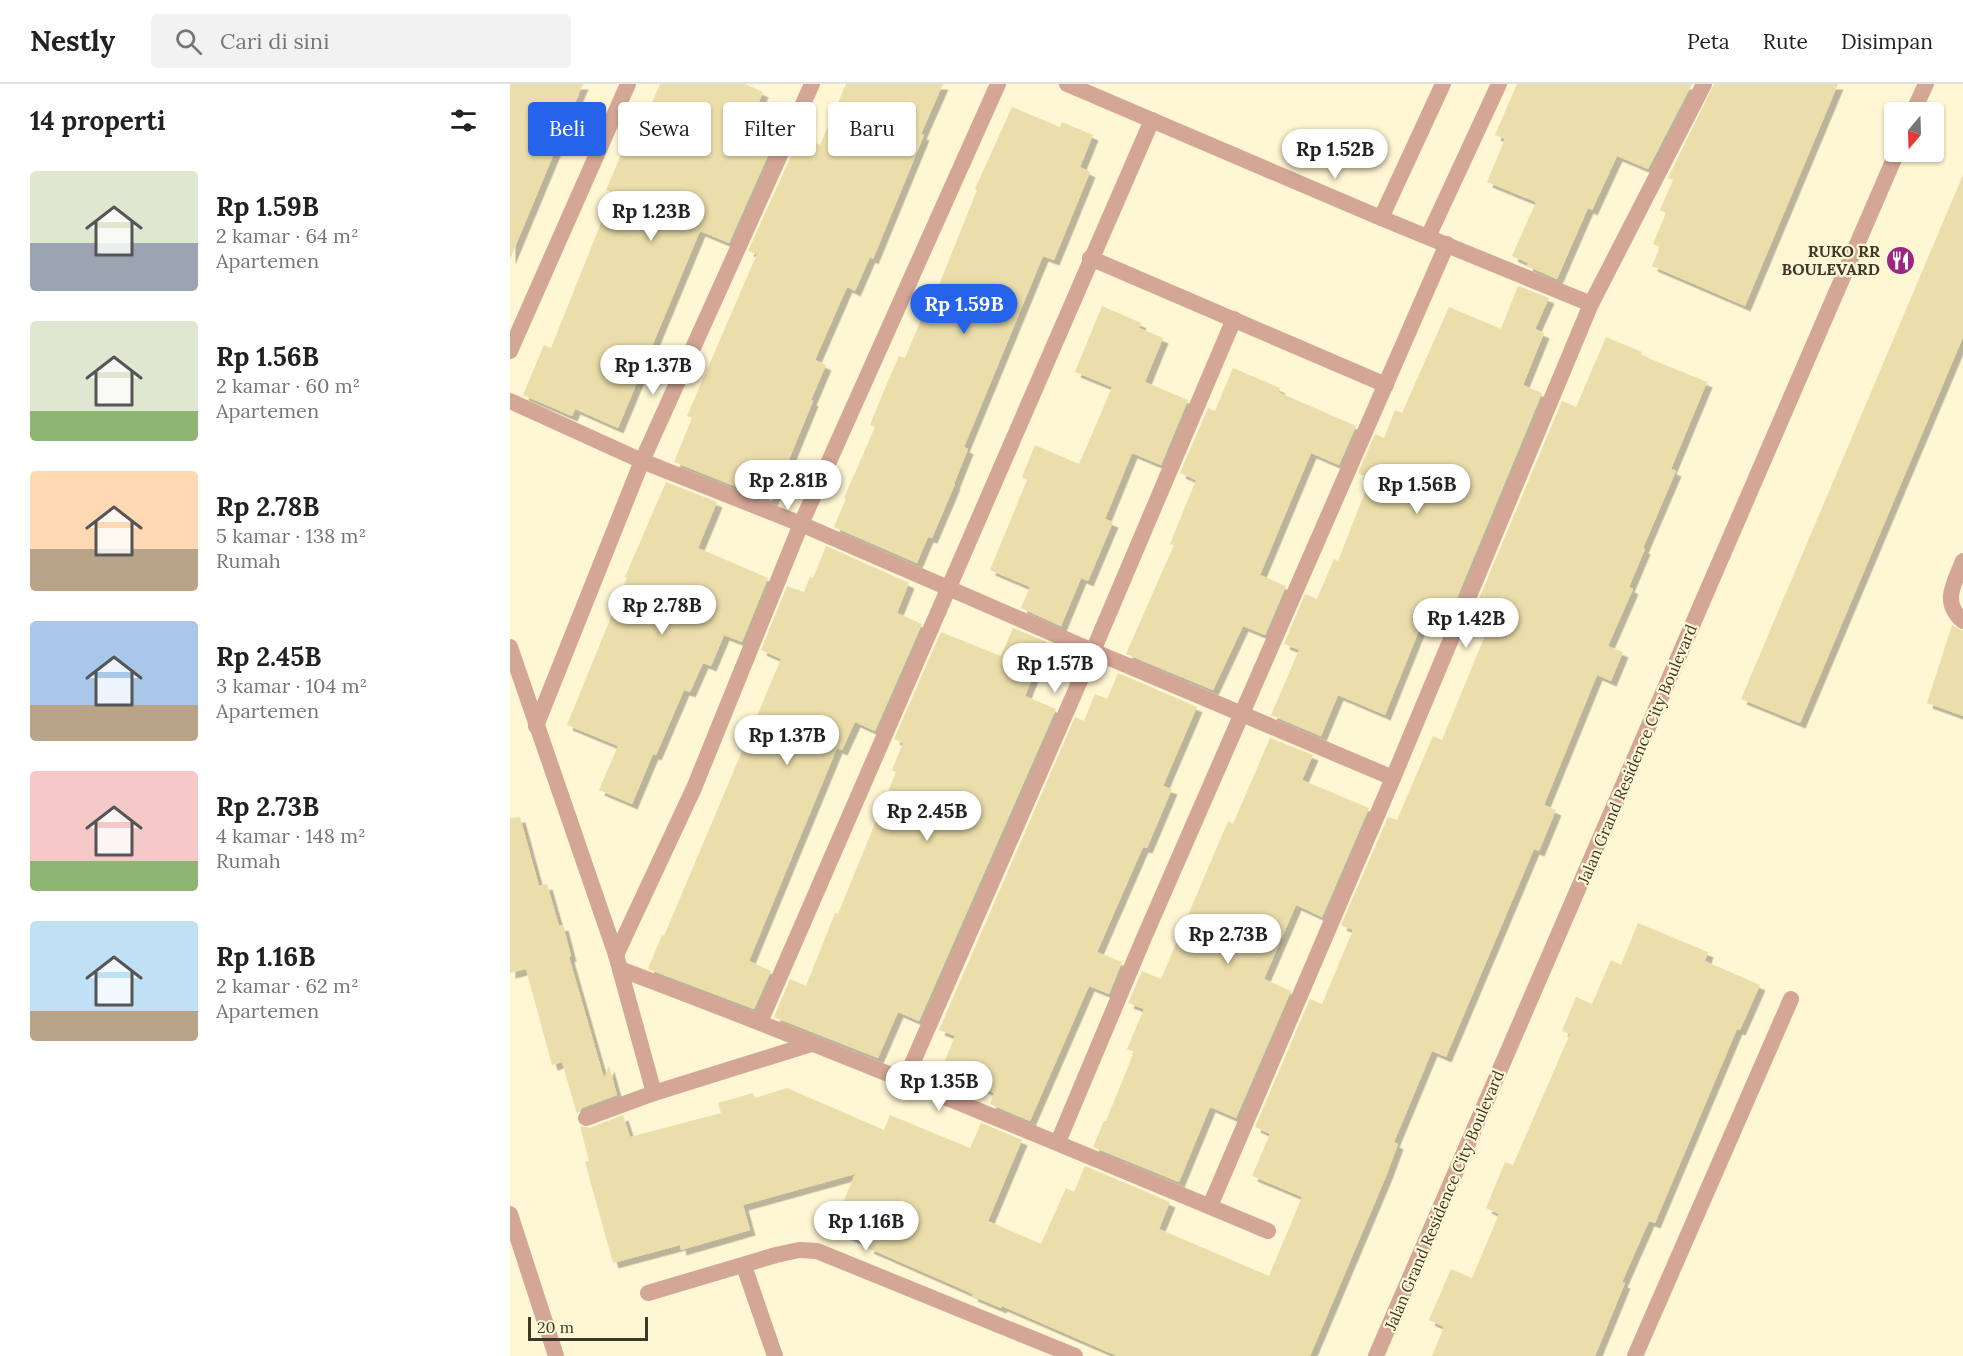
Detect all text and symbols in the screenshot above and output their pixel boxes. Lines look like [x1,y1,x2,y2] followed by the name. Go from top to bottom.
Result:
[151,14,571,68] search box
[30,23,115,59] text: Nestly
[172,25,205,58] icon: search
[220,27,329,55] text: Cari di sini
[1687,28,1730,55] text: Peta
[1763,28,1808,55] text: Rute
[1841,28,1933,55] text: Disimpan
[528,102,606,156] chip: Beli
[618,102,711,156] chip: Sewa
[723,102,816,156] chip: Filter
[828,102,916,156] chip: Baru
[1884,102,1944,162] north arrow
[1884,102,1944,162] map controls
[30,104,166,137] text: 14 properti
[447,104,480,137] icon: filters
[1273,129,1397,180] pin: Rp 1.52B
[1296,136,1374,161] text: Rp 1.52B
[216,190,319,223] text: Rp 1.59B
[589,191,713,242] pin: Rp 1.23B
[78,195,150,267] icon: home
[612,198,690,223] text: Rp 1.23B
[216,223,359,248] text: 2 kamar · 64 m²
[1782,241,1880,279] place label: RUKO RR BOULEVARD
[1885,244,1917,276] restaurant icon: RUKO RR BOULEVARD
[216,248,319,273] text: Apartemen
[902,284,1026,335] pin: Rp 1.59B
[924,291,1004,316] text: Rp 1.59B
[216,340,319,373] text: Rp 1.56B
[78,345,150,417] icon: home
[591,345,715,396] pin: Rp 1.37B
[614,352,692,377] text: Rp 1.37B
[216,373,360,398] text: 2 kamar · 60 m²
[216,398,319,423] text: Apartemen
[726,460,850,511] pin: Rp 2.81B
[1355,464,1479,515] pin: Rp 1.56B
[749,467,827,492] text: Rp 2.81B
[1377,471,1457,496] text: Rp 1.56B
[216,490,320,523] text: Rp 2.78B
[78,495,150,567] icon: home
[216,523,366,548] text: 5 kamar · 138 m²
[216,548,281,573] text: Rumah
[600,585,724,636] pin: Rp 2.78B
[622,592,702,617] text: Rp 2.78B
[1404,598,1528,649] pin: Rp 1.42B
[1427,605,1505,630] text: Rp 1.42B
[1573,621,1701,888] street label: Jalan Grand Residence City Boulevard
[216,640,322,673] text: Rp 2.45B
[993,643,1117,694] pin: Rp 1.57B
[78,645,150,717] icon: home
[1016,650,1094,675] text: Rp 1.57B
[216,673,367,698] text: 3 kamar · 104 m²
[216,698,319,723] text: Apartemen
[725,715,849,766] pin: Rp 1.37B
[748,722,826,747] text: Rp 1.37B
[216,790,319,823] text: Rp 2.73B
[865,791,989,842] pin: Rp 2.45B
[78,795,150,867] icon: home
[886,798,968,823] text: Rp 2.45B
[216,823,366,848] text: 4 kamar · 148 m²
[216,848,281,873] text: Rumah
[1166,914,1290,965] pin: Rp 2.73B
[1188,921,1268,946] text: Rp 2.73B
[216,940,315,973] text: Rp 1.16B
[78,945,150,1017] icon: home
[216,973,359,998] text: 2 kamar · 62 m²
[216,998,319,1023] text: Apartemen
[877,1061,1001,1112] pin: Rp 1.35B
[1380,1067,1508,1334] street label: Jalan Grand Residence City Boulevard
[900,1068,978,1093] text: Rp 1.35B
[804,1201,928,1252] pin: Rp 1.16B
[828,1208,904,1233] text: Rp 1.16B
[528,1314,648,1342] scale bar
[537,1317,574,1337] text: 20 m

